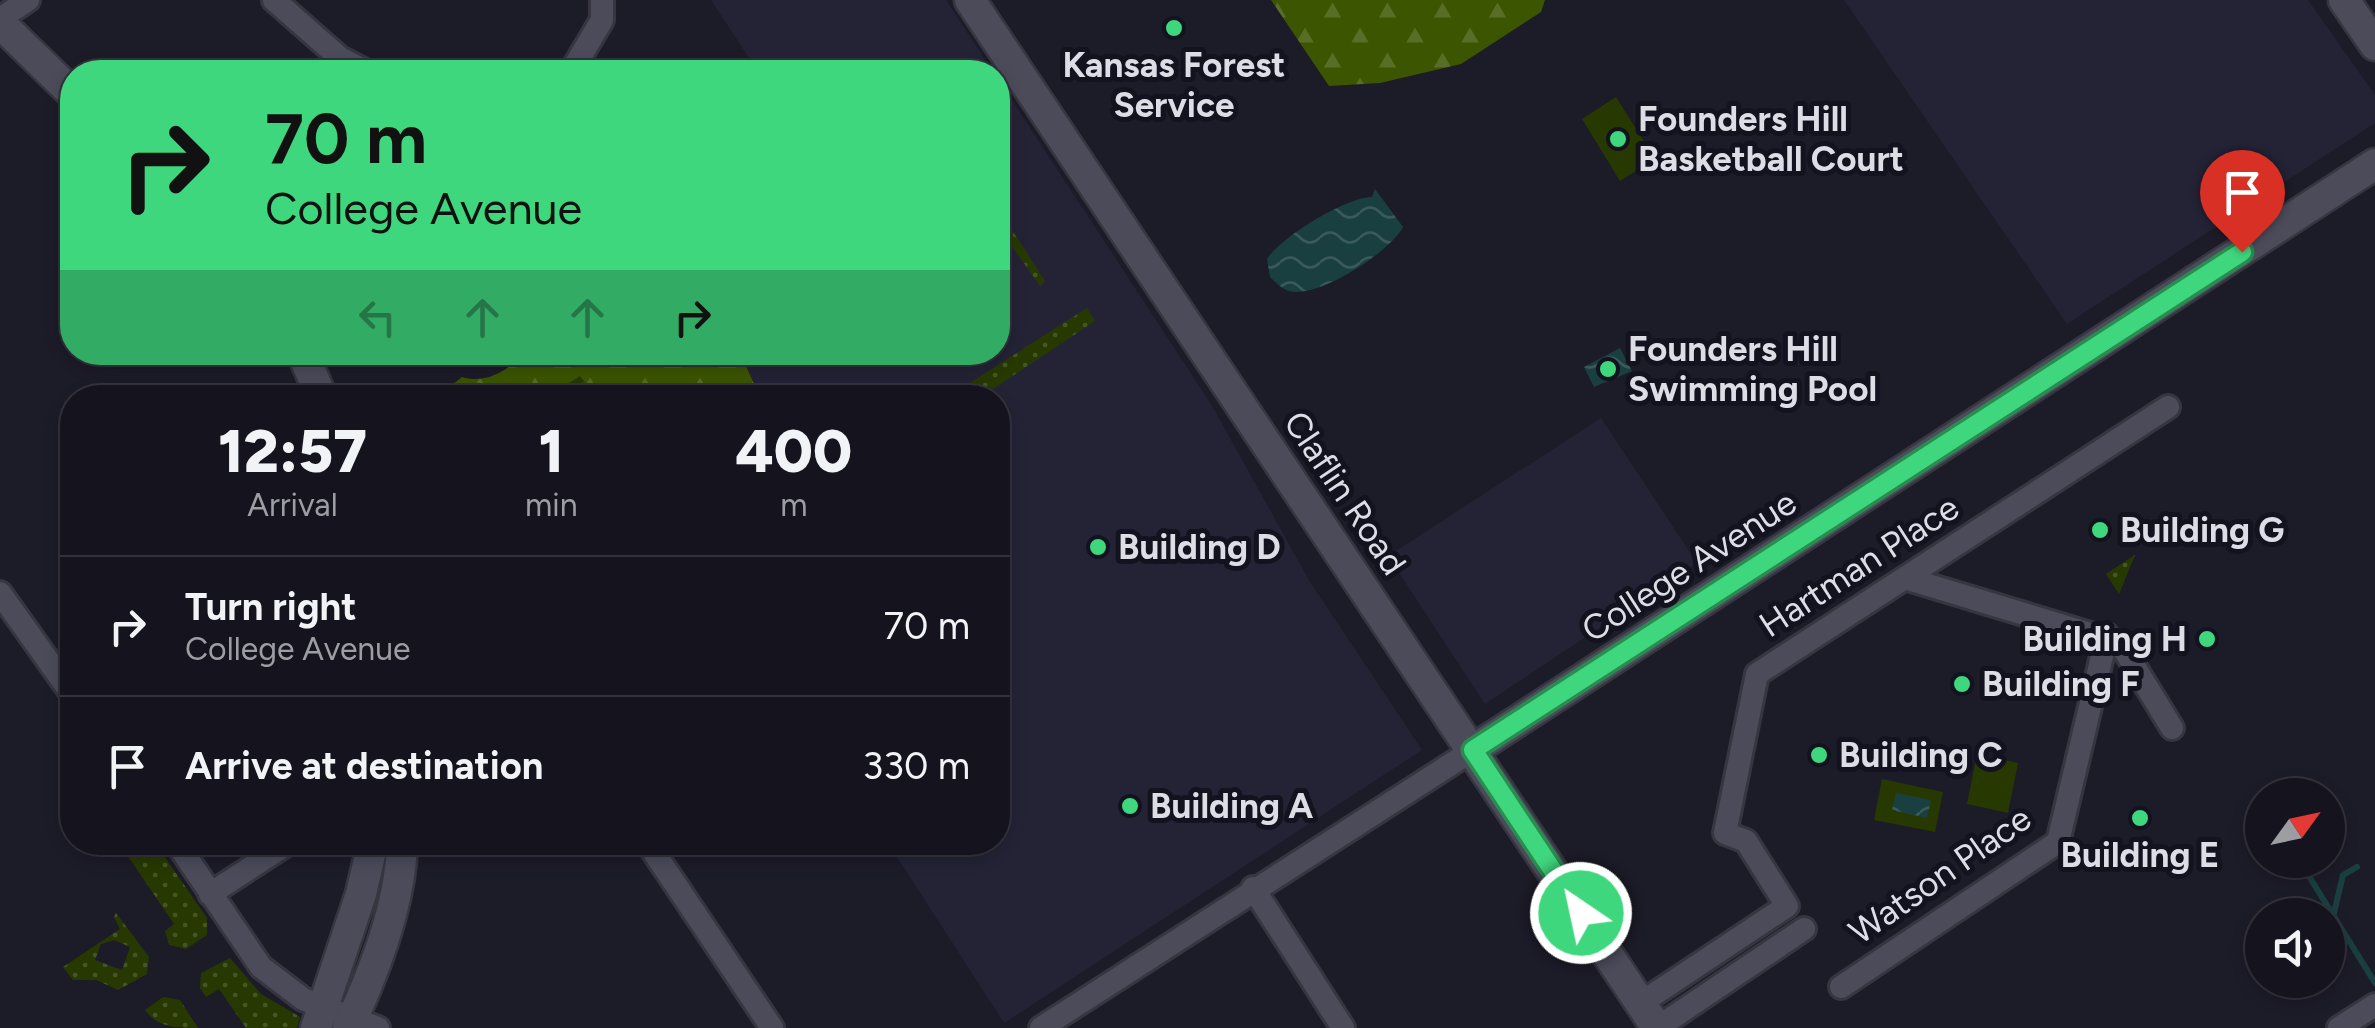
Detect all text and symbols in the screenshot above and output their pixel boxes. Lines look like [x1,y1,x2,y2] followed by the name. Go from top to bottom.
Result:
[1163,17,1185,39] marker: Kansas Forest Service
[1063,44,1285,126] place label: Kansas Forest Service
[265,96,427,181] text: 70 m
[1638,98,1904,180] place label: Founders Hill Basketball Court
[100,100,230,230] icon: right
[1607,128,1629,150] marker: Founders Hill Basketball Court
[2200,150,2285,253] pin
[2215,165,2270,220] icon: arrive
[265,181,582,235] text: College Avenue
[350,290,405,345] icon: left
[455,290,510,345] icon: ahead
[560,290,615,345] icon: ahead
[665,290,720,345] icon: right
[1628,328,1877,410] place label: Founders Hill Swimming Pool
[1597,358,1619,380] marker: Founders Hill Swimming Pool
[1275,403,1415,583] street label: Claflin Road
[218,415,367,487] text: 12:57
[538,415,564,487] text: 1
[735,415,852,487] text: 400
[1574,481,1804,651] street label: College Avenue
[247,486,338,524] text: Arrival
[525,486,578,524] text: min
[780,486,807,524] text: m
[1752,486,1966,646] street label: Hartman Place
[2120,509,2284,551] place label: Building G
[2089,519,2111,541] marker: Building G
[1118,526,1281,568] place label: Building D
[1087,536,1109,558] marker: Building D
[185,584,357,630] text: Turn right
[100,599,155,654] icon: right
[884,603,970,649] text: 70 m
[2022,618,2187,660] place label: Building H
[2196,628,2218,650] marker: Building H
[185,630,411,668] text: College Avenue
[1982,663,2140,705] place label: Building F
[1951,673,1973,695] marker: Building F
[1839,734,2003,776] place label: Building C
[100,739,155,794] icon: arrive
[185,743,543,789] text: Arrive at destination
[863,743,970,789] text: 330 m
[1808,744,1830,766] marker: Building C
[2245,778,2345,878] north arrow
[2245,778,2345,998] map controls
[1150,785,1313,827] place label: Building A
[1119,795,1141,817] marker: Building A
[1841,797,2039,953] street label: Watson Place
[2129,807,2151,829] marker: Building E
[2061,834,2219,876] place label: Building E
[1529,861,1633,965] position arrow
[2245,898,2345,998] button: sound

